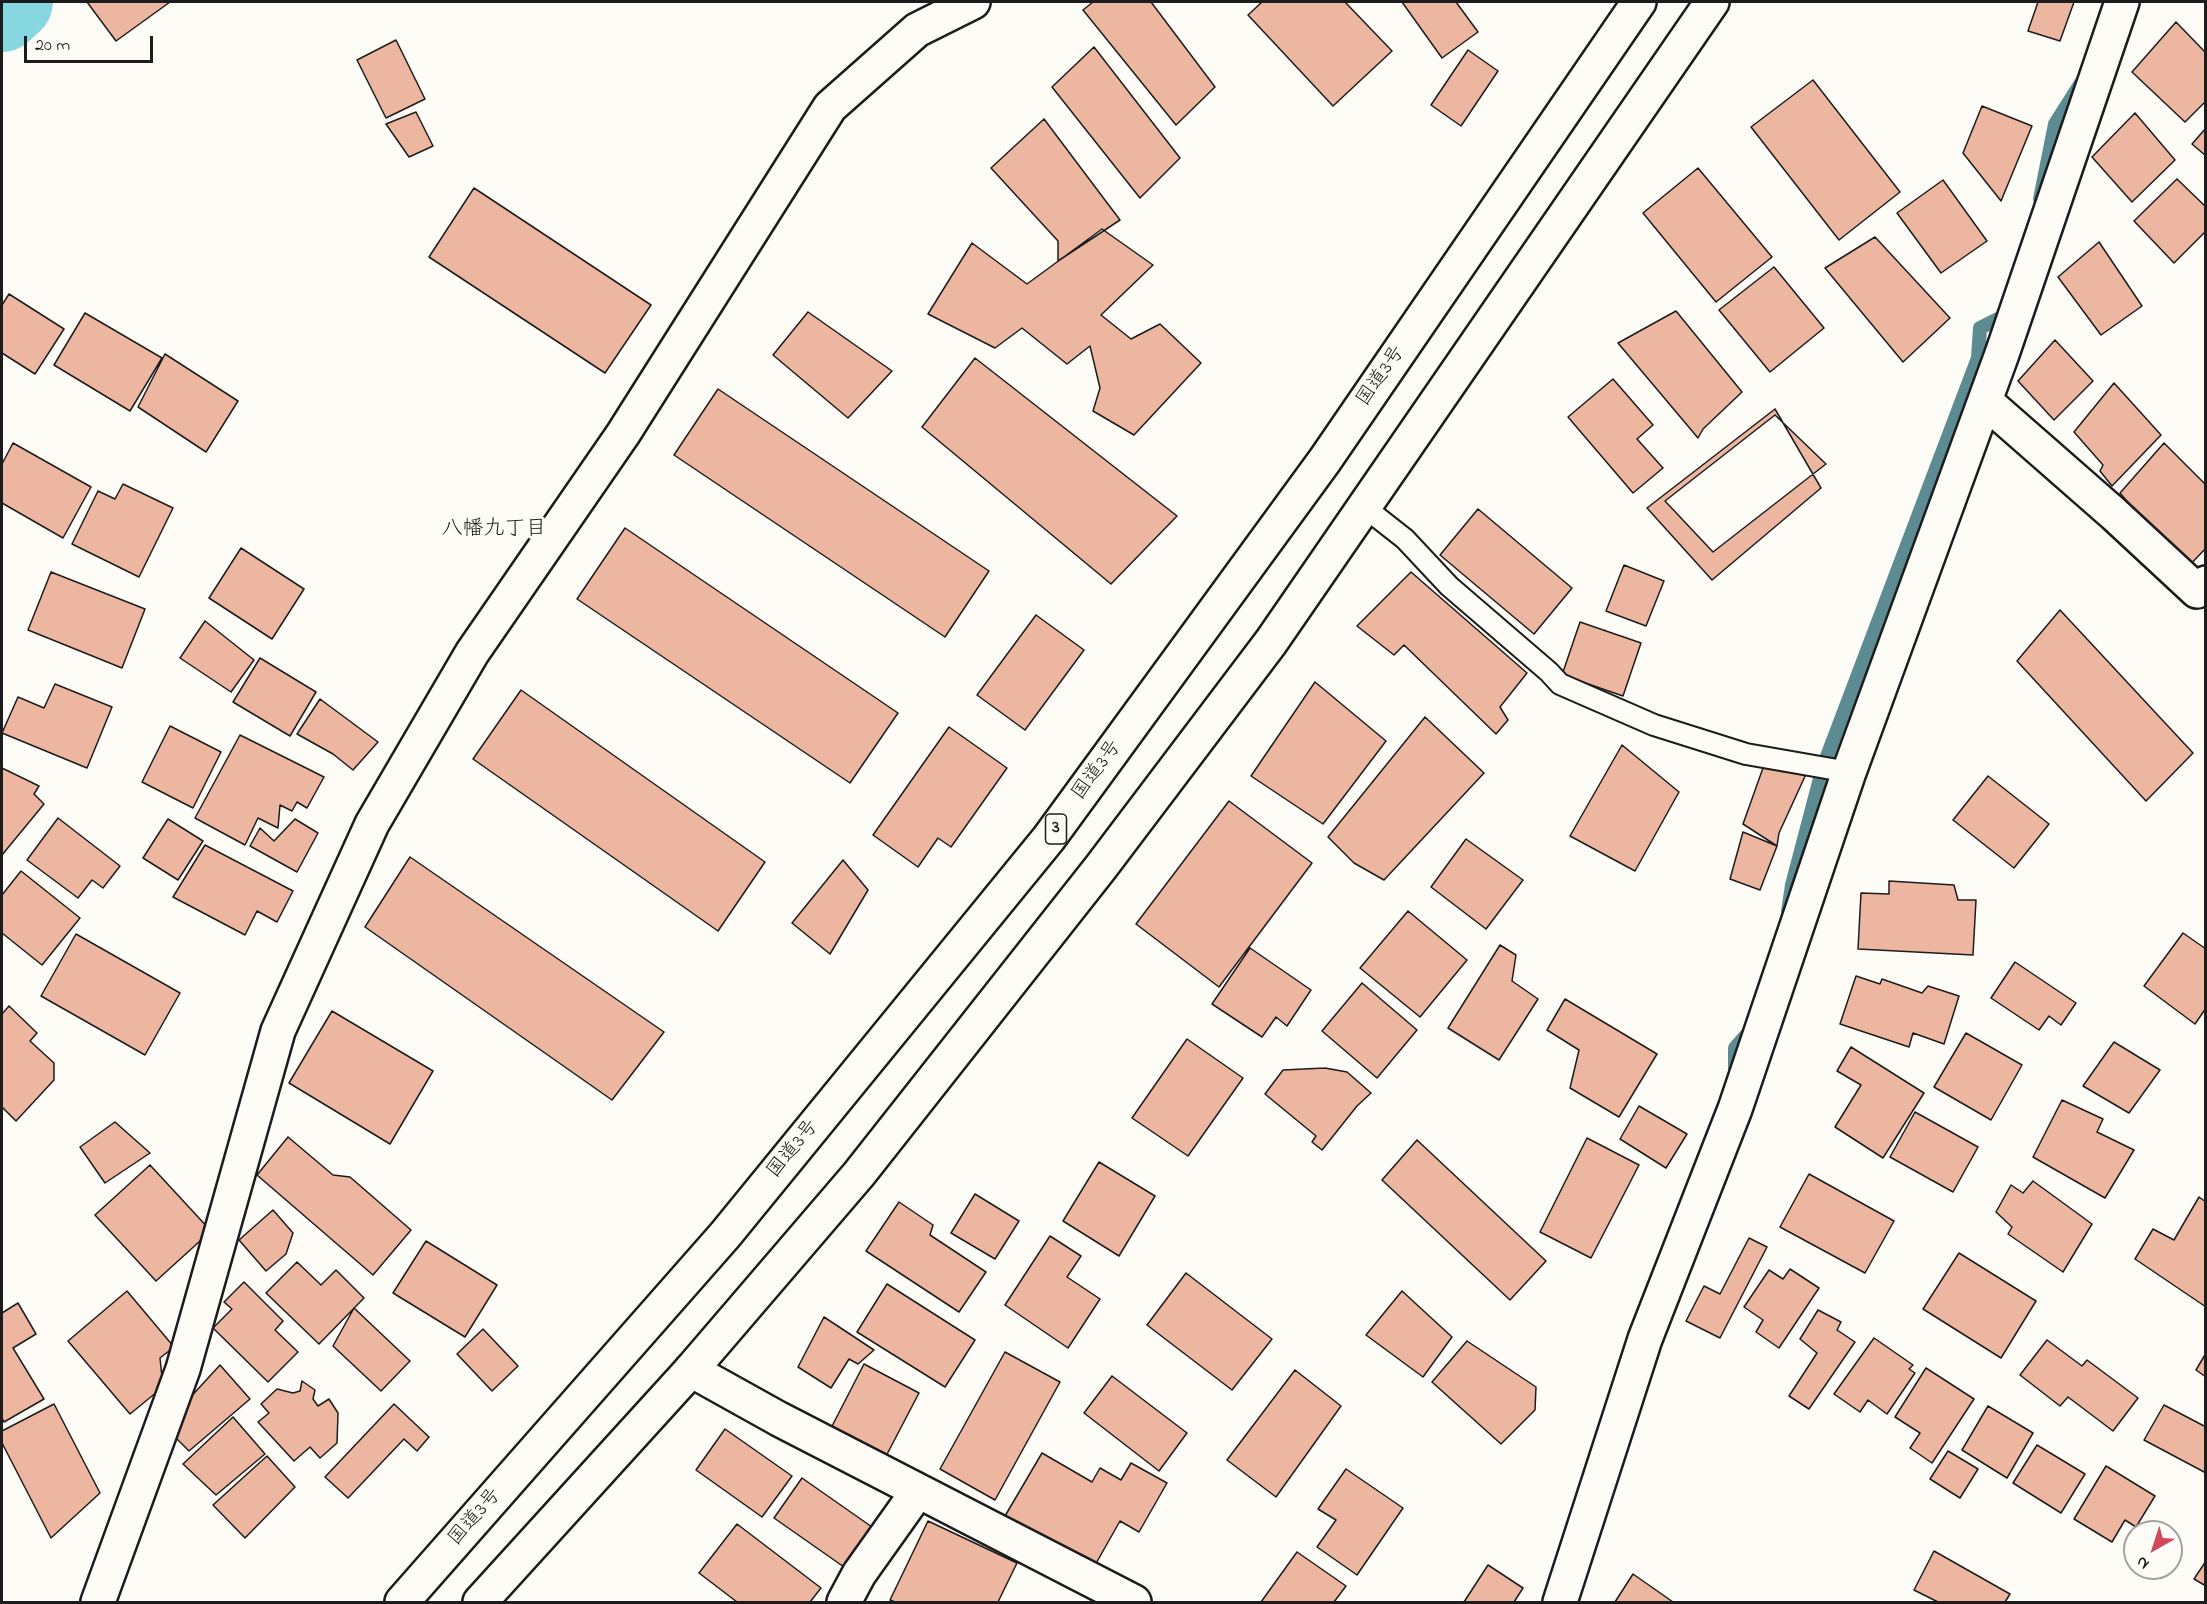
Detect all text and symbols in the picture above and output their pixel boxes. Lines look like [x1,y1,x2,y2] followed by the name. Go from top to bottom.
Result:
[27,24,156,62] scale bar
[35,33,70,59] text: 20 m
[1353,342,1411,412] street label: 国道3号
[442,518,546,544] district label: 八幡九丁目
[1068,736,1128,806] street label: 国道3号
[1046,814,1066,844] road number: 3
[763,1116,825,1184] street label: 国道3号
[445,1484,507,1552] street label: 国道3号
[2123,1520,2183,1580] north arrow
[2131,1550,2155,1575] text: N

